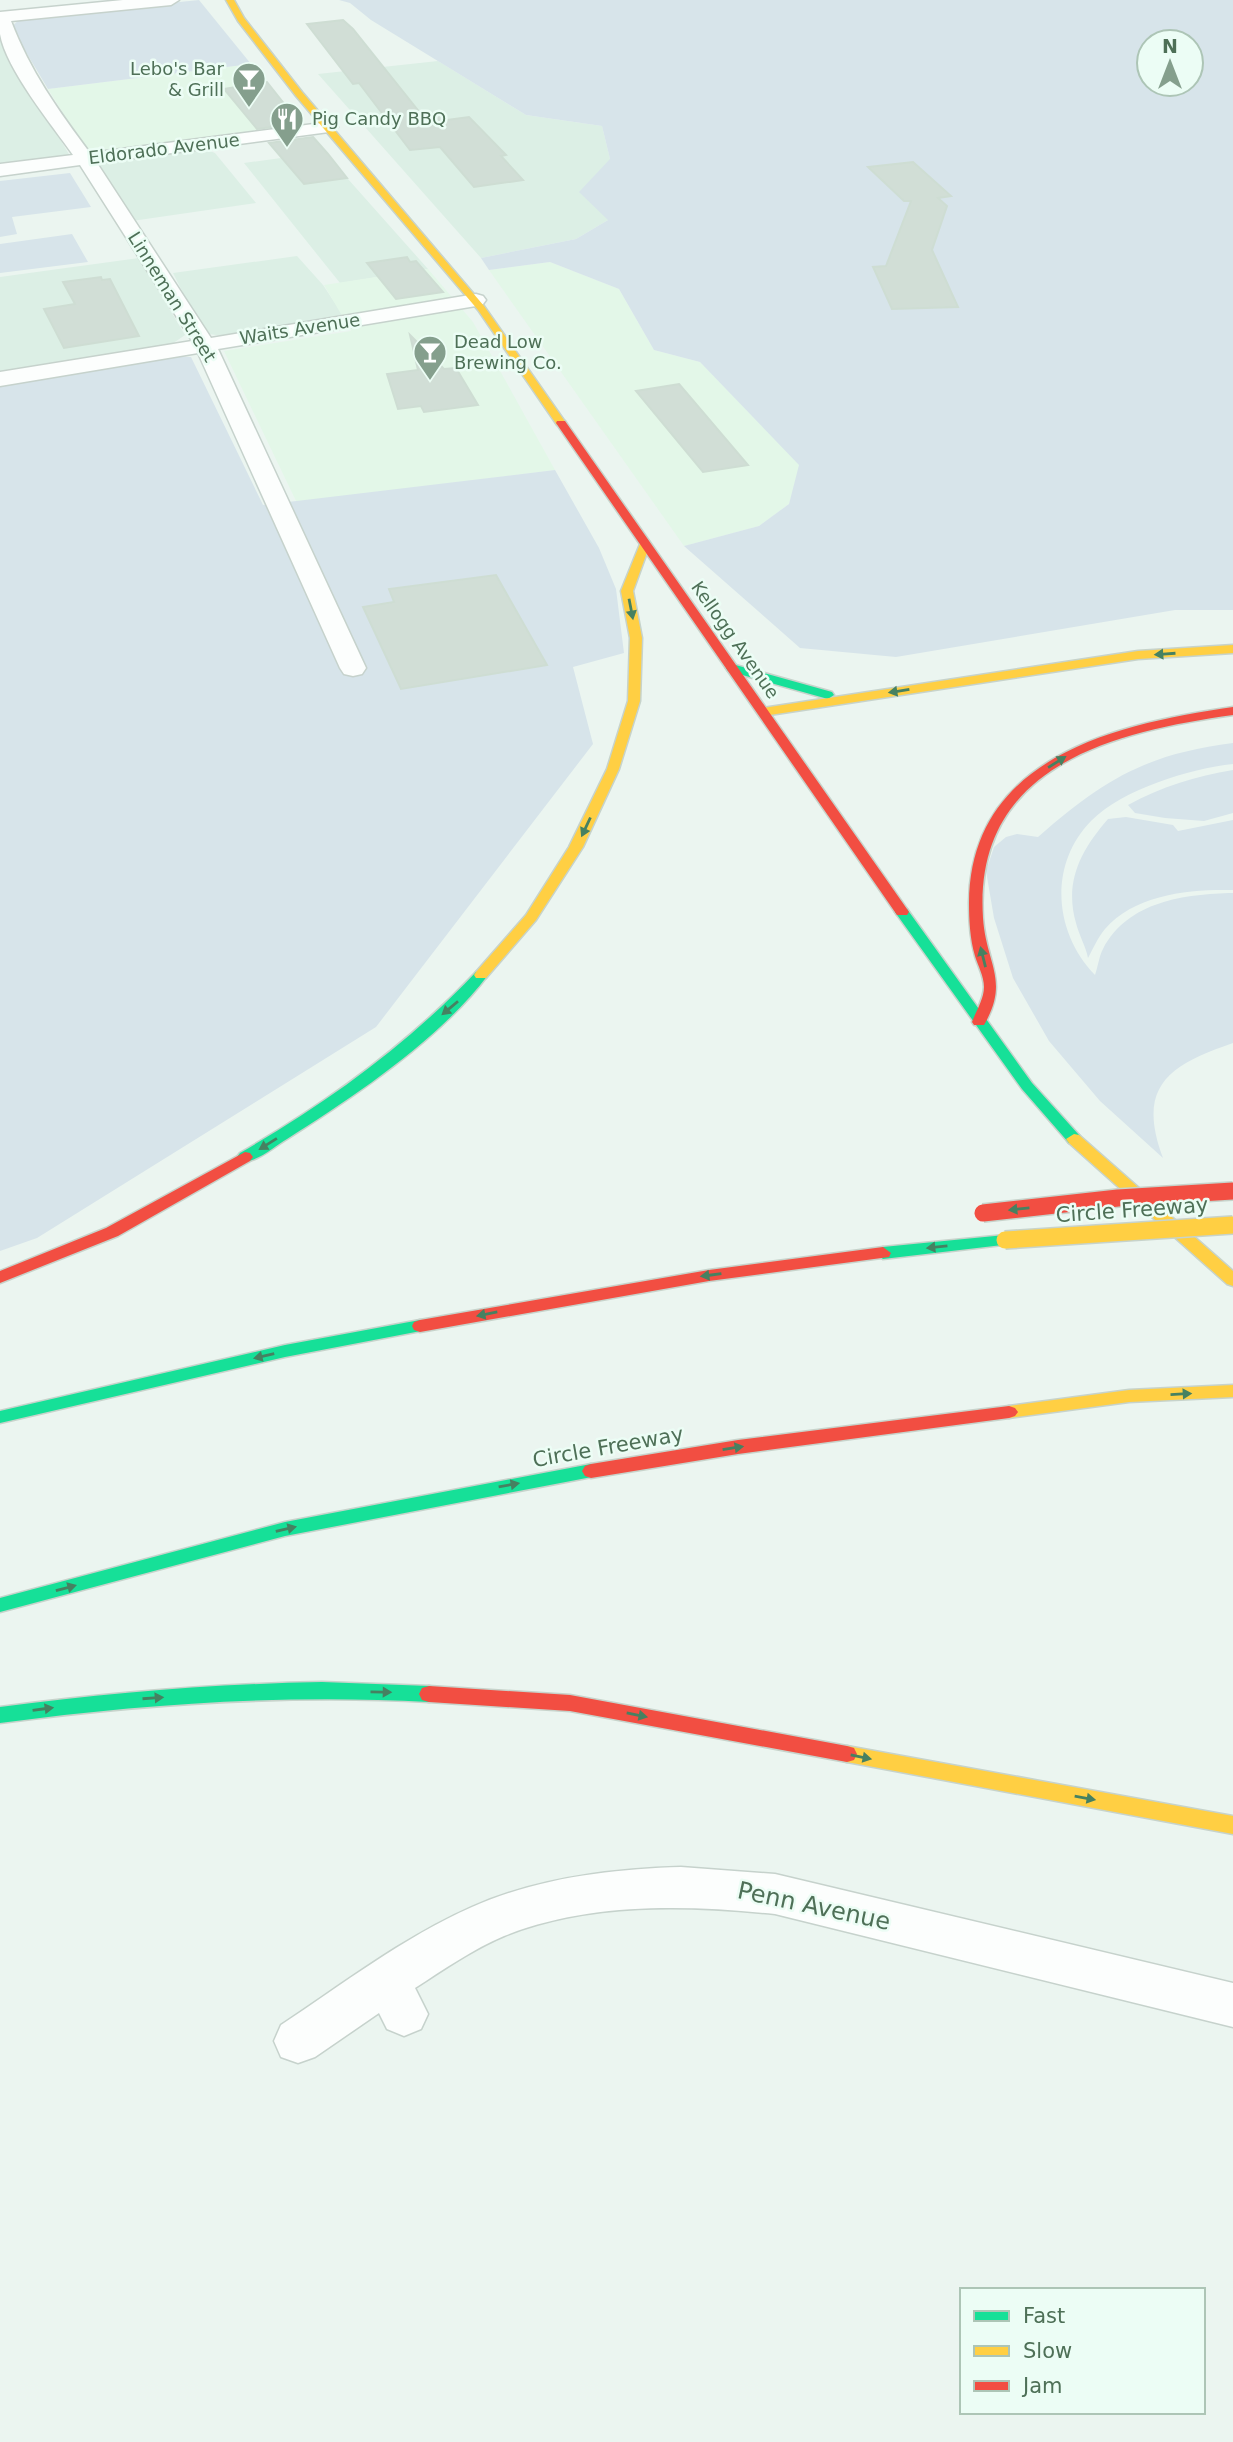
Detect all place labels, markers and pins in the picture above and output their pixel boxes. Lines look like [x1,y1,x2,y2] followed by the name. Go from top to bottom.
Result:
[130,58,225,100] place label: Lebo's Bar & Grill
[230,60,268,109] bar icon: Lebo's Bar & Grill
[268,100,306,149] restaurant icon: Pig Candy BBQ
[312,108,446,129] place label: Pig Candy BBQ
[454,331,562,373] place label: Dead Low Brewing Co.
[411,333,449,382] bar icon: Dead Low Brewing Co.

